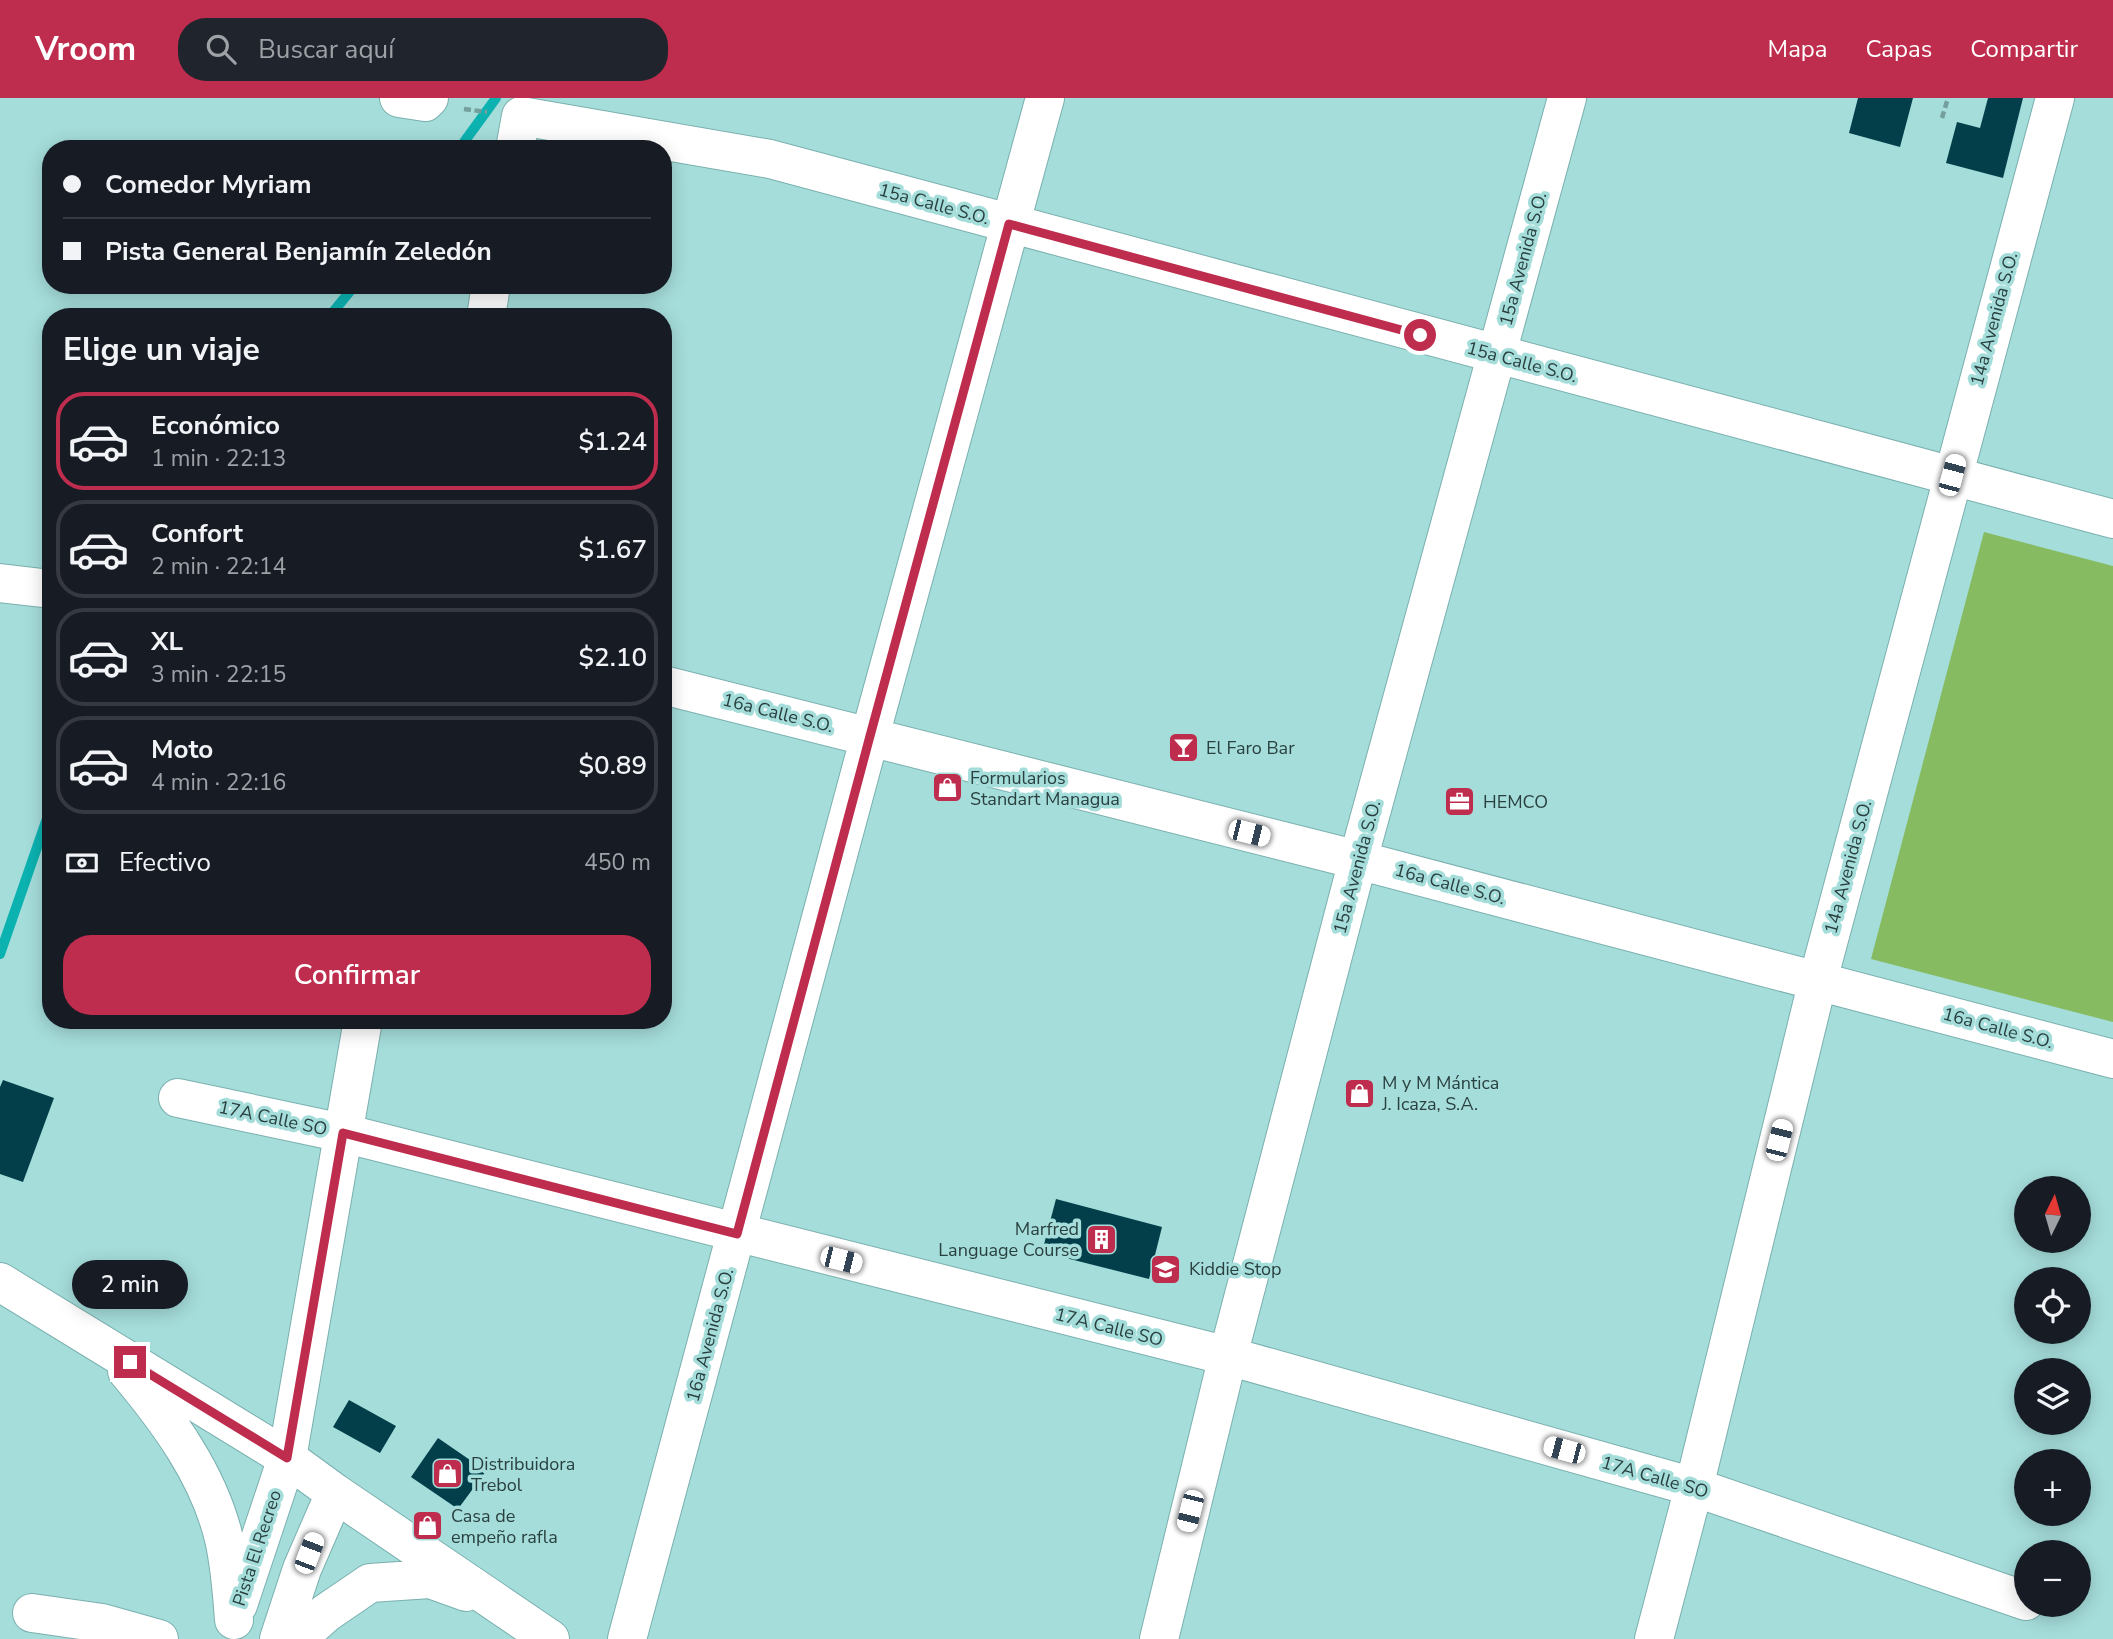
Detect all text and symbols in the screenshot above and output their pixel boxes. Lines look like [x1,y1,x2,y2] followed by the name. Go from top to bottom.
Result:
[178,18,668,81] search box
[35,27,136,72] text: Vroom
[202,30,240,68] icon: search
[258,32,394,67] text: Buscar aquí
[1768,33,1828,65] text: Mapa
[1866,33,1932,65] text: Capas
[1970,33,2078,65] text: Compartir
[105,167,312,202] text: Comedor Myriam
[876,178,992,230] street label: 15a Calle S.O.
[1494,189,1552,329] street label: 15a Avenida S.O.
[105,234,492,269] text: Pista General Benjamín Zeledón
[1965,249,2023,389] street label: 14a Avenida S.O.
[1404,319,1436,351] route start
[63,328,260,371] text: Elige un viaje
[1464,336,1580,388] street label: 15a Calle S.O.
[151,408,280,443] text: Económico
[67,410,130,473] icon: car
[578,424,647,459] text: $1.24
[151,443,286,474] text: 1 min · 22:13
[1937,452,1968,498] car
[151,516,243,551] text: Confort
[67,518,130,581] icon: car
[578,532,647,567] text: $1.67
[151,551,286,582] text: 2 min · 22:14
[151,624,183,659] text: XL
[67,626,130,689] icon: car
[578,640,647,675] text: $2.10
[151,659,286,690] text: 3 min · 22:15
[720,688,836,738] street label: 16a Calle S.O.
[1166,731,1200,765] bar icon: El Faro Bar
[151,732,213,767] text: Moto
[67,734,130,797] icon: car
[1206,736,1295,760] place label: El Faro Bar
[578,748,647,783] text: $0.89
[970,766,1120,811] place label: Formularios Standart Managua
[151,767,286,798] text: 4 min · 22:16
[930,771,964,805] shop icon: Formularios Standart Managua
[1443,785,1477,819] office icon: HEMCO
[1483,790,1548,814] place label: HEMCO
[1328,797,1386,937] street label: 15a Avenida S.O.
[1819,797,1877,937] street label: 14a Avenida S.O.
[1227,818,1272,848] car
[63,844,101,882] icon: cash
[119,845,211,880] text: Efectivo
[584,847,651,878] text: 450 m
[1392,858,1508,910] street label: 16a Calle S.O.
[63,935,651,1015] button: Confirmar
[1940,1002,2056,1054] street label: 16a Calle S.O.
[1381,1071,1499,1116] place label: M y M Mántica J. Icaza, S.A.
[1342,1076,1376,1110] shop icon: M y M Mántica J. Icaza, S.A.
[217,1095,329,1141] street label: 17A Calle SO
[1764,1117,1795,1163] car
[2014,1176,2091,1253] north arrow
[2014,1176,2091,1617] map controls
[938,1217,1079,1262] place label: Marfred Language Course
[1085,1222,1119,1256] building icon: Marfred Language Course
[819,1245,864,1275] car
[1149,1252,1183,1286] school or university icon: Kiddie Stop
[1189,1257,1282,1281] place label: Kiddie Stop
[72,1260,188,1310] callout: 2 min
[681,1265,739,1405] street label: 16a Avenida S.O.
[2014,1267,2091,1344] button: locate
[101,1269,159,1300] text: 2 min
[1053,1302,1165,1352] street label: 17A Calle SO
[114,1346,146,1378] route end
[2014,1358,2091,1435] button: layers
[1541,1434,1588,1466] car
[2014,1449,2091,1526] button: +
[1599,1450,1711,1504] street label: 17A Calle SO
[471,1452,575,1497] place label: Distribuidora Trebol
[431,1457,465,1491] shop icon: Distribuidora Trebol
[227,1487,287,1609] street label: Pista El Recreo
[1175,1488,1206,1534] car
[451,1504,558,1549] place label: Casa de empeño rafla
[411,1509,445,1543] shop icon: Casa de empeño rafla
[292,1530,327,1576] car
[2014,1540,2091,1617] button: −

